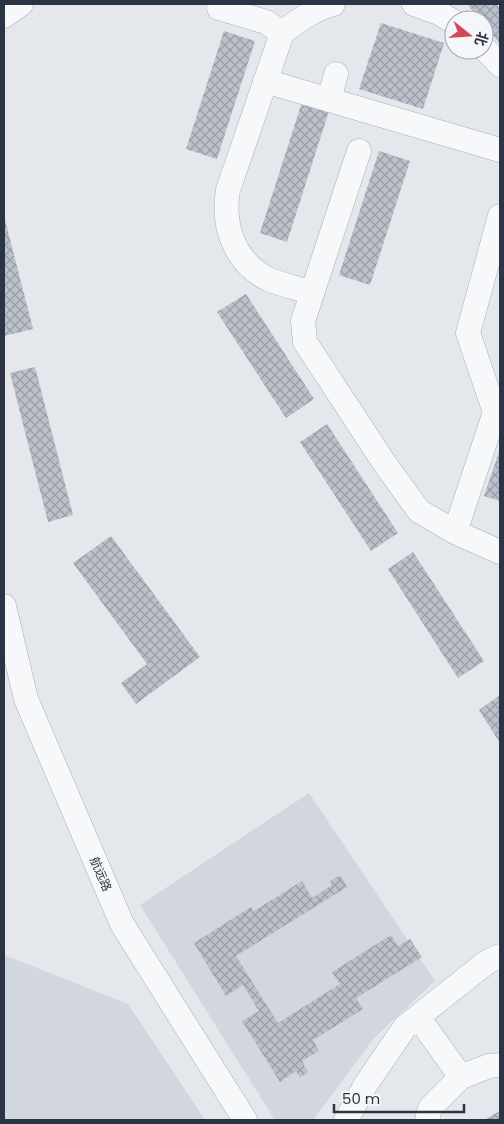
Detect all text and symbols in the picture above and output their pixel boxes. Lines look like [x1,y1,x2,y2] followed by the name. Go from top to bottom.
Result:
[444,10,494,60] north arrow
[470,29,493,48] text: 北
[86,854,116,894] street label: 航远路
[334,1082,464,1114] scale bar
[342,1088,380,1109] text: 50 m

